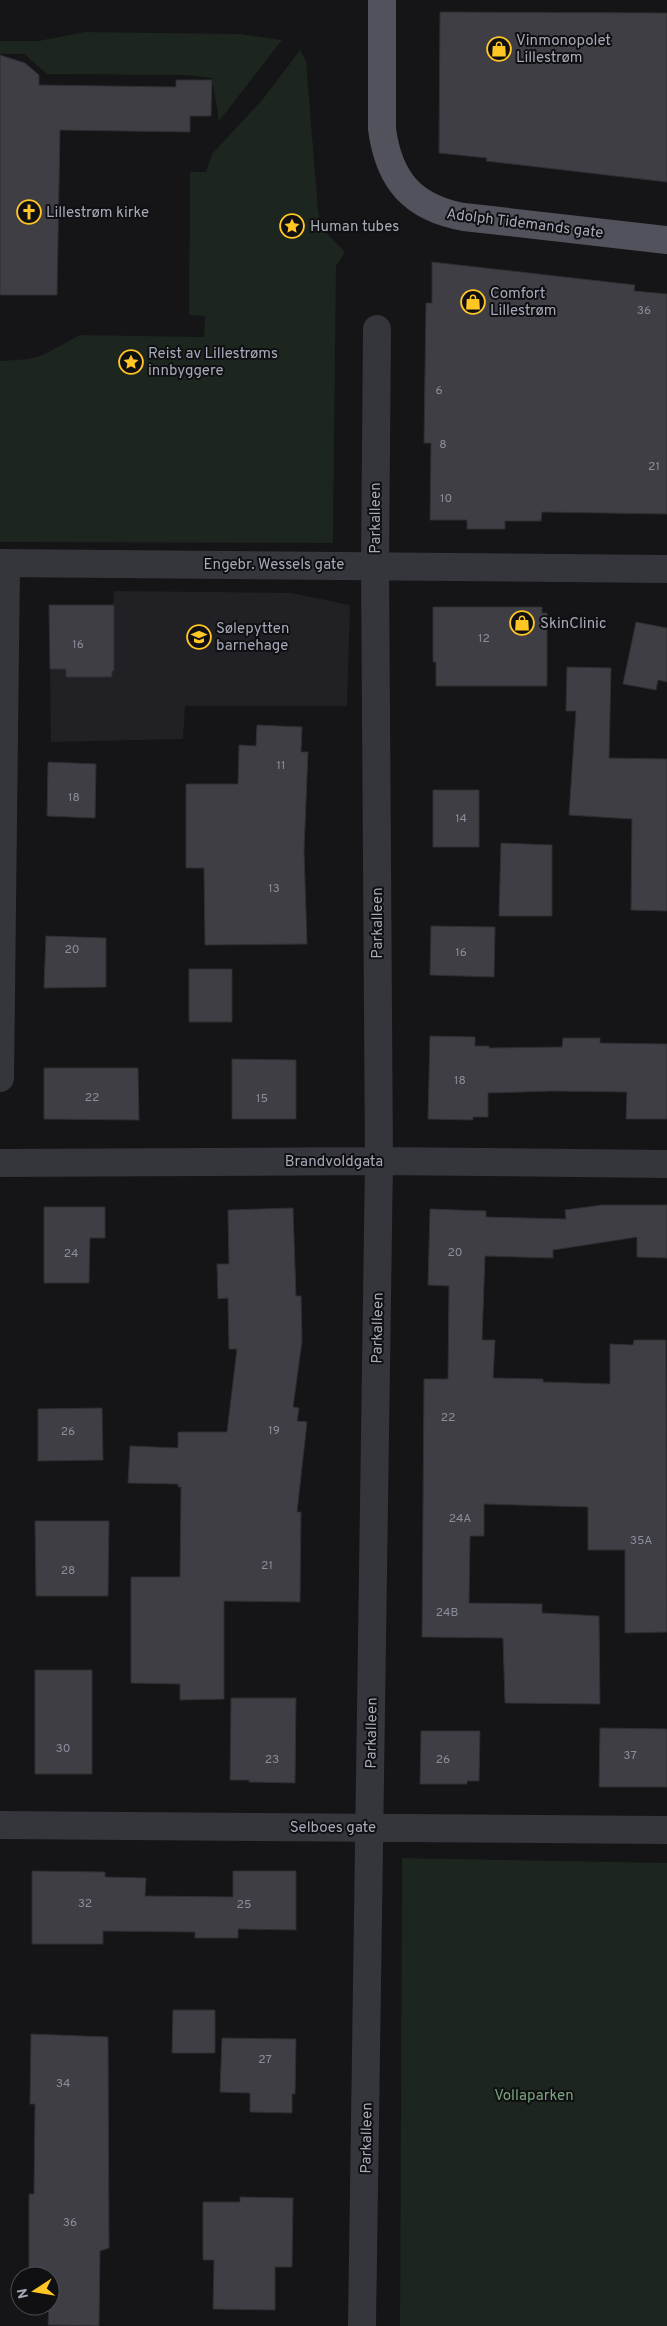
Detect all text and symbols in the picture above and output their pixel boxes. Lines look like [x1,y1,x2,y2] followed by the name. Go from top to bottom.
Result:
[516,32,611,68] place label: Vinmonopolet Lillestrøm
[486,36,512,62] shop icon: Vinmonopolet Lillestrøm
[16,199,42,225] church icon: Lillestrøm kirke
[46,204,149,223] place label: Lillestrøm kirke
[445,205,604,244] street label: Adolph Tidemands gate
[279,213,305,239] place icon: Human tubes
[310,218,399,237] place label: Human tubes
[490,285,556,321] place label: Comfort Lillestrøm
[460,289,486,315] shop icon: Comfort Lillestrøm
[637,303,651,319] house number: 36
[148,345,278,381] place label: Reist av Lillestrøms innbyggere
[118,349,144,375] place icon: Reist av Lillestrøms innbyggere
[435,383,443,399] house number: 6
[439,437,447,453] house number: 8
[648,459,660,475] house number: 21
[367,482,386,554] street label: Parkalleen
[440,491,452,507] house number: 10
[204,556,344,575] street label: Engebr. Wessels gate
[509,610,535,636] shop icon: SkinClinic
[540,615,606,634] place label: SkinClinic
[216,620,289,656] place label: Sølepytten barnehage
[186,624,212,650] school or university icon: Sølepytten barnehage
[478,631,490,647] house number: 12
[72,637,84,653] house number: 16
[277,758,285,774] house number: 11
[68,790,80,806] house number: 18
[455,811,467,827] house number: 14
[268,881,280,897] house number: 13
[369,887,388,959] street label: Parkalleen
[64,942,80,958] house number: 20
[455,945,467,961] house number: 16
[454,1073,466,1089] house number: 18
[85,1090,99,1106] house number: 22
[256,1091,268,1107] house number: 15
[285,1153,383,1172] street label: Brandvoldgata
[447,1245,463,1261] house number: 20
[64,1246,78,1262] house number: 24
[368,1292,389,1364] street label: Parkalleen
[441,1410,455,1426] house number: 22
[268,1423,280,1439] house number: 19
[61,1424,75,1440] house number: 26
[449,1511,471,1527] house number: 24A
[630,1533,652,1549] house number: 35A
[261,1558,273,1574] house number: 21
[61,1563,75,1579] house number: 28
[436,1605,458,1621] house number: 24B
[362,1697,383,1769] street label: Parkalleen
[56,1741,70,1757] house number: 30
[623,1748,637,1764] house number: 37
[265,1752,279,1768] house number: 23
[436,1752,450,1768] house number: 26
[290,1819,376,1838] street label: Selboes gate
[78,1896,92,1912] house number: 32
[237,1897,251,1913] house number: 25
[258,2052,272,2068] house number: 27
[56,2076,70,2092] house number: 34
[494,2087,574,2106] park label: Vollaparken
[357,2102,378,2174] street label: Parkalleen
[63,2215,77,2231] house number: 36
[10,2266,60,2316] north arrow
[14,2287,33,2300] text: N

